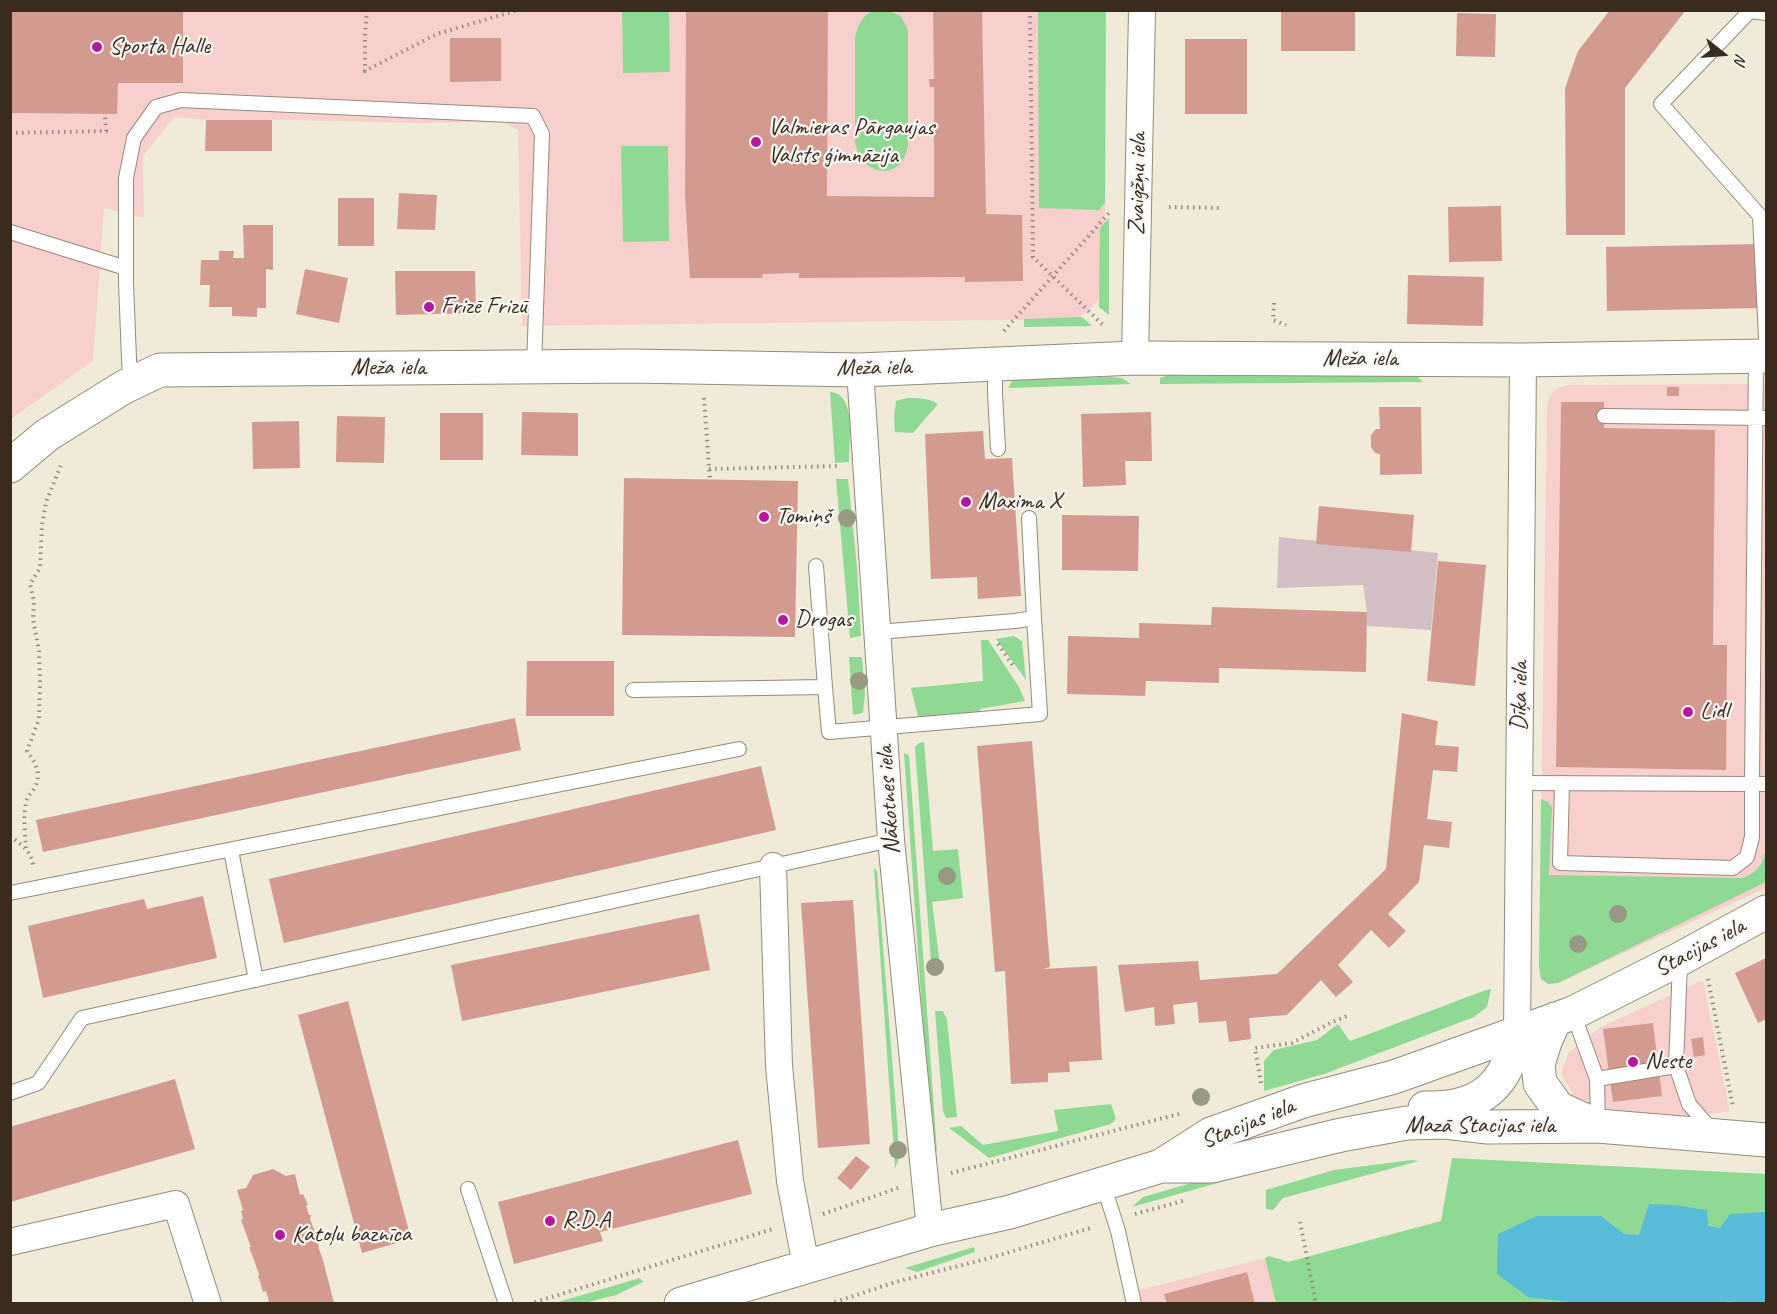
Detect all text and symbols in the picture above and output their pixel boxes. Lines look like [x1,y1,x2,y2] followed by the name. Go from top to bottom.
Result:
[1693,24,1753,84] north arrow
[109,33,210,61] place label: Sporta Halle
[90,40,104,54] marker: Sporta Halle
[1729,52,1751,67] text: N
[768,114,934,170] place label: Valmieras Pārgaujas Valsts ģimnāzija
[1123,133,1153,235] street label: Zvaigžņu iela
[749,135,763,149] marker: Valmieras Pārgaujas Valsts ģimnāzija
[441,293,526,321] place label: Frizē Frizū
[422,300,436,314] marker: Frizē Frizū
[1322,345,1398,373] street label: Meža iela
[836,353,912,383] street label: Meža iela
[350,354,426,382] street label: Meža iela
[978,488,1061,516] place label: Maxima X
[959,495,973,509] marker: Maxima X
[776,503,830,531] place label: Tomiņš
[757,510,771,524] marker: Tomiņš
[795,606,853,634] place label: Drogas
[776,613,790,627] marker: Drogas
[1505,661,1535,731] street label: Dīķa iela
[1700,698,1728,726] place label: Lidl
[1681,705,1695,719] marker: Lidl
[871,745,907,855] street label: Nākotnes iela
[1650,912,1750,984] street label: Stacijas iela
[1645,1048,1691,1076] place label: Neste
[1626,1055,1640,1069] marker: Neste
[1197,1092,1299,1156] street label: Stacijas iela
[1405,1112,1555,1140] street label: Mazā Stacijas iela
[562,1207,610,1235] place label: R.D.A
[543,1214,557,1228] marker: R.D.A
[292,1221,411,1249] place label: Katoļu baznīca
[273,1228,287,1242] marker: Katoļu baznīca

